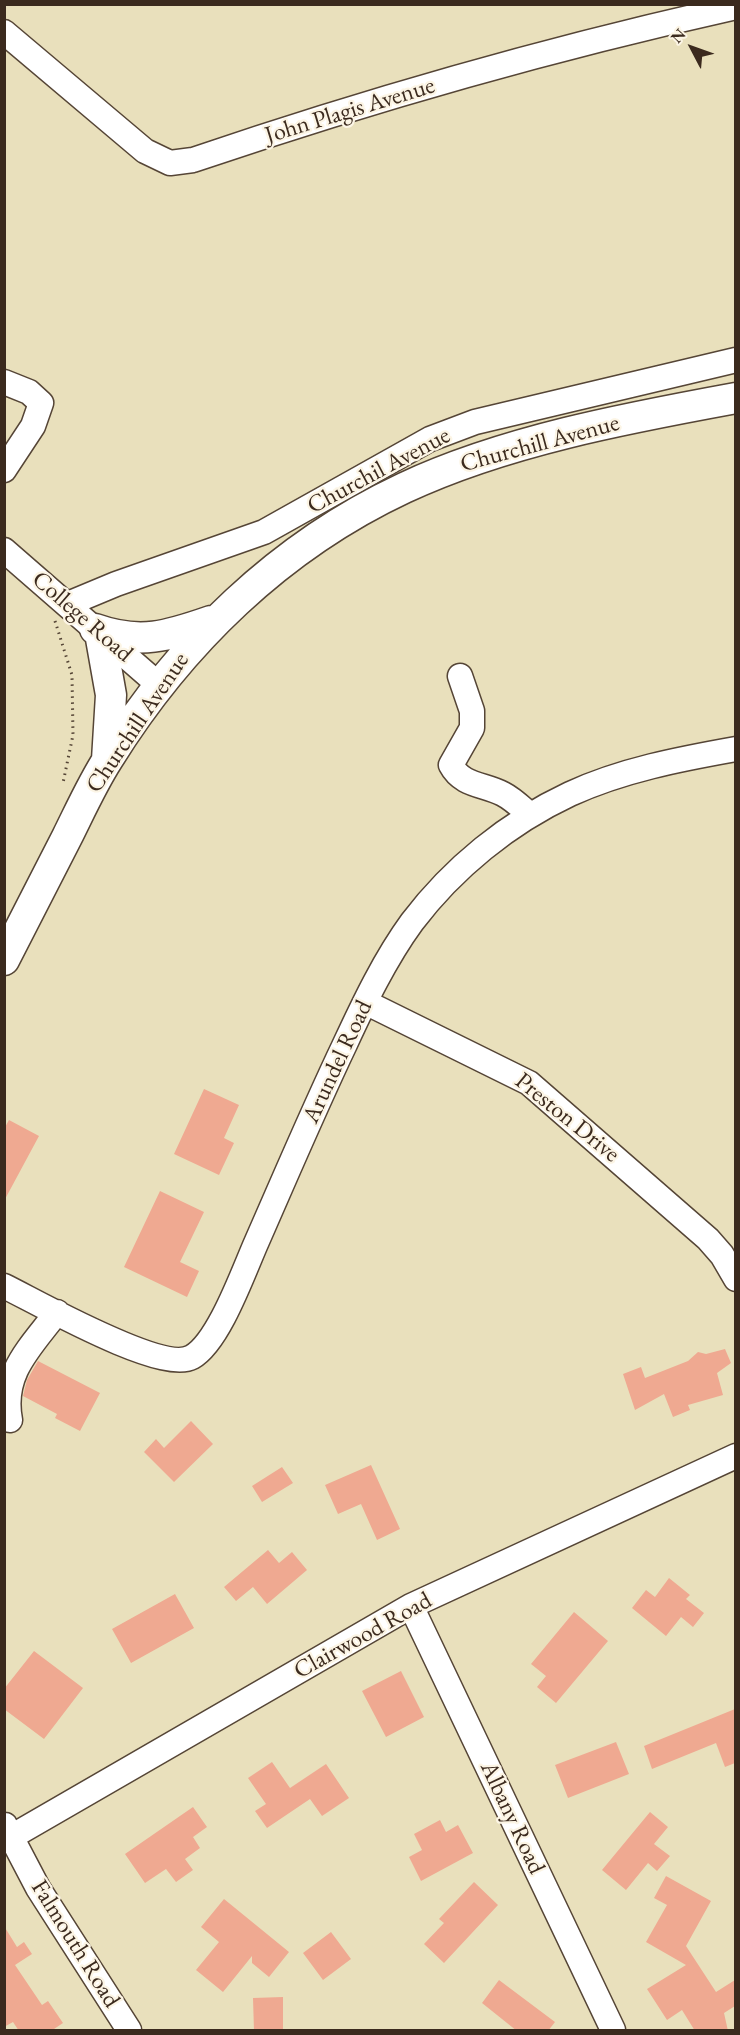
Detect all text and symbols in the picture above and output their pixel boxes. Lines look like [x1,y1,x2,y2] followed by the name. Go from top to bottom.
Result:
[662,18,722,78] north arrow
[666,24,690,48] text: N
[262,72,438,150] street label: John Plagis Avenue
[457,409,623,479] street label: Churchill Avenue
[303,421,455,521] street label: Churchil Avenue
[26,565,138,669] street label: College Road
[80,647,196,799] street label: Churchill Avenue
[297,996,379,1128] street label: Arundel Road
[509,1067,625,1169] street label: Preston Drive
[289,1586,437,1686] street label: Clairwood Road
[473,1757,551,1879] street label: Albany Road
[24,1875,126,2013] street label: Falmouth Road

